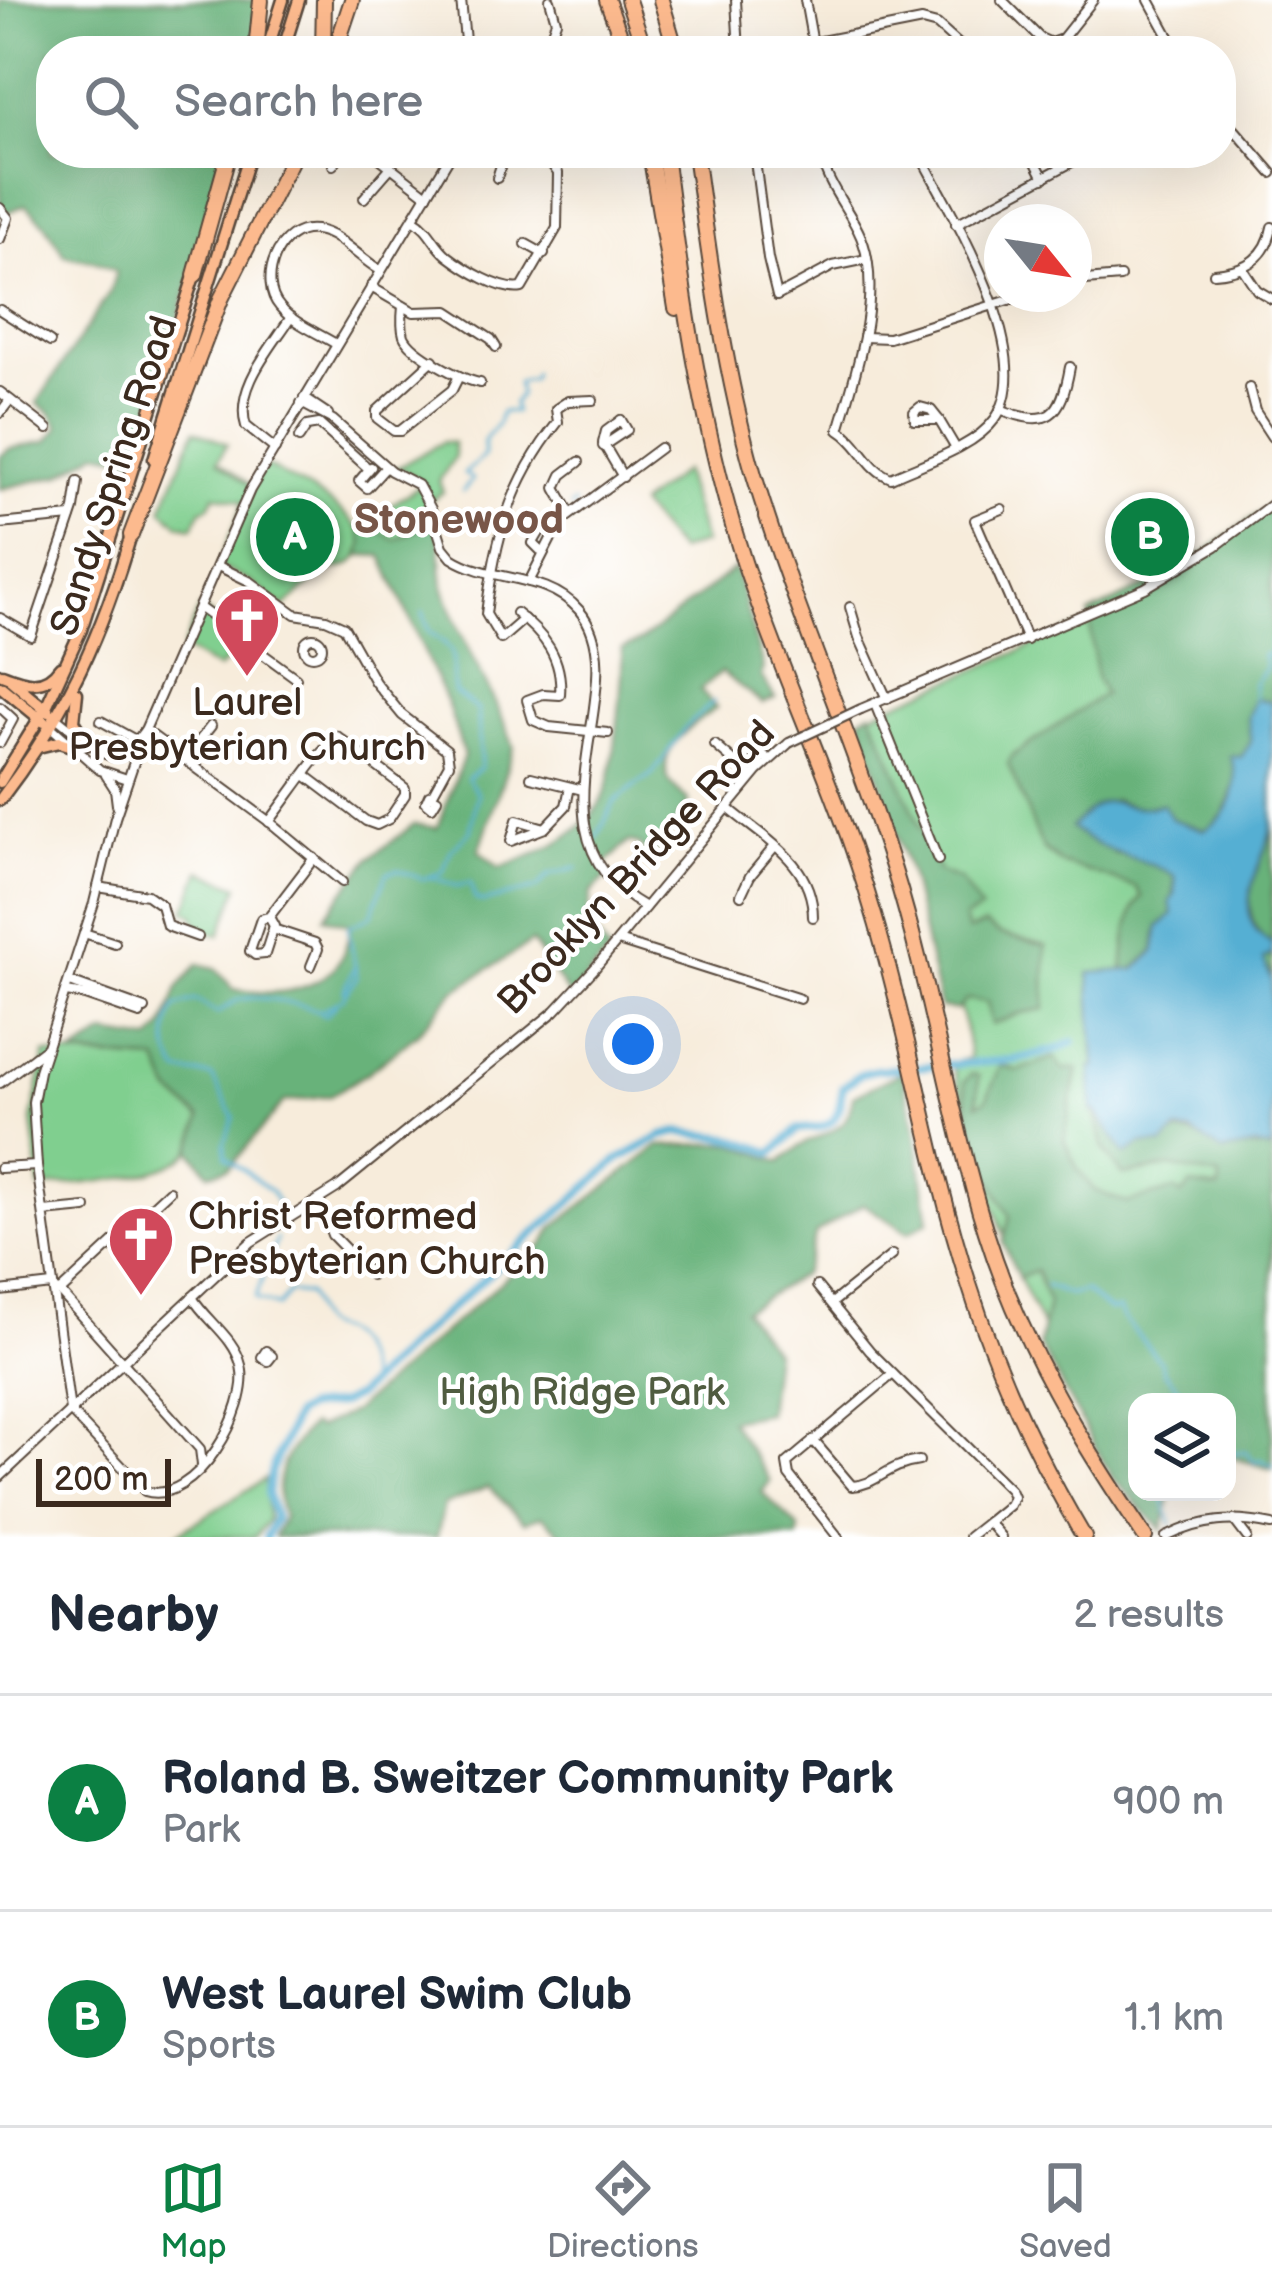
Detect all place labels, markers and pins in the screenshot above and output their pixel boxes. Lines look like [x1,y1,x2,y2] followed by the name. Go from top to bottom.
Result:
[256,492,334,582] pin: A
[1111,492,1189,582] pin: B
[212,585,282,679] church icon: Laurel Presbyterian Church
[68,680,426,772] place label: Laurel Presbyterian Church
[188,1194,546,1286] place label: Christ Reformed Presbyterian Church
[106,1204,176,1298] church icon: Christ Reformed Presbyterian Church

